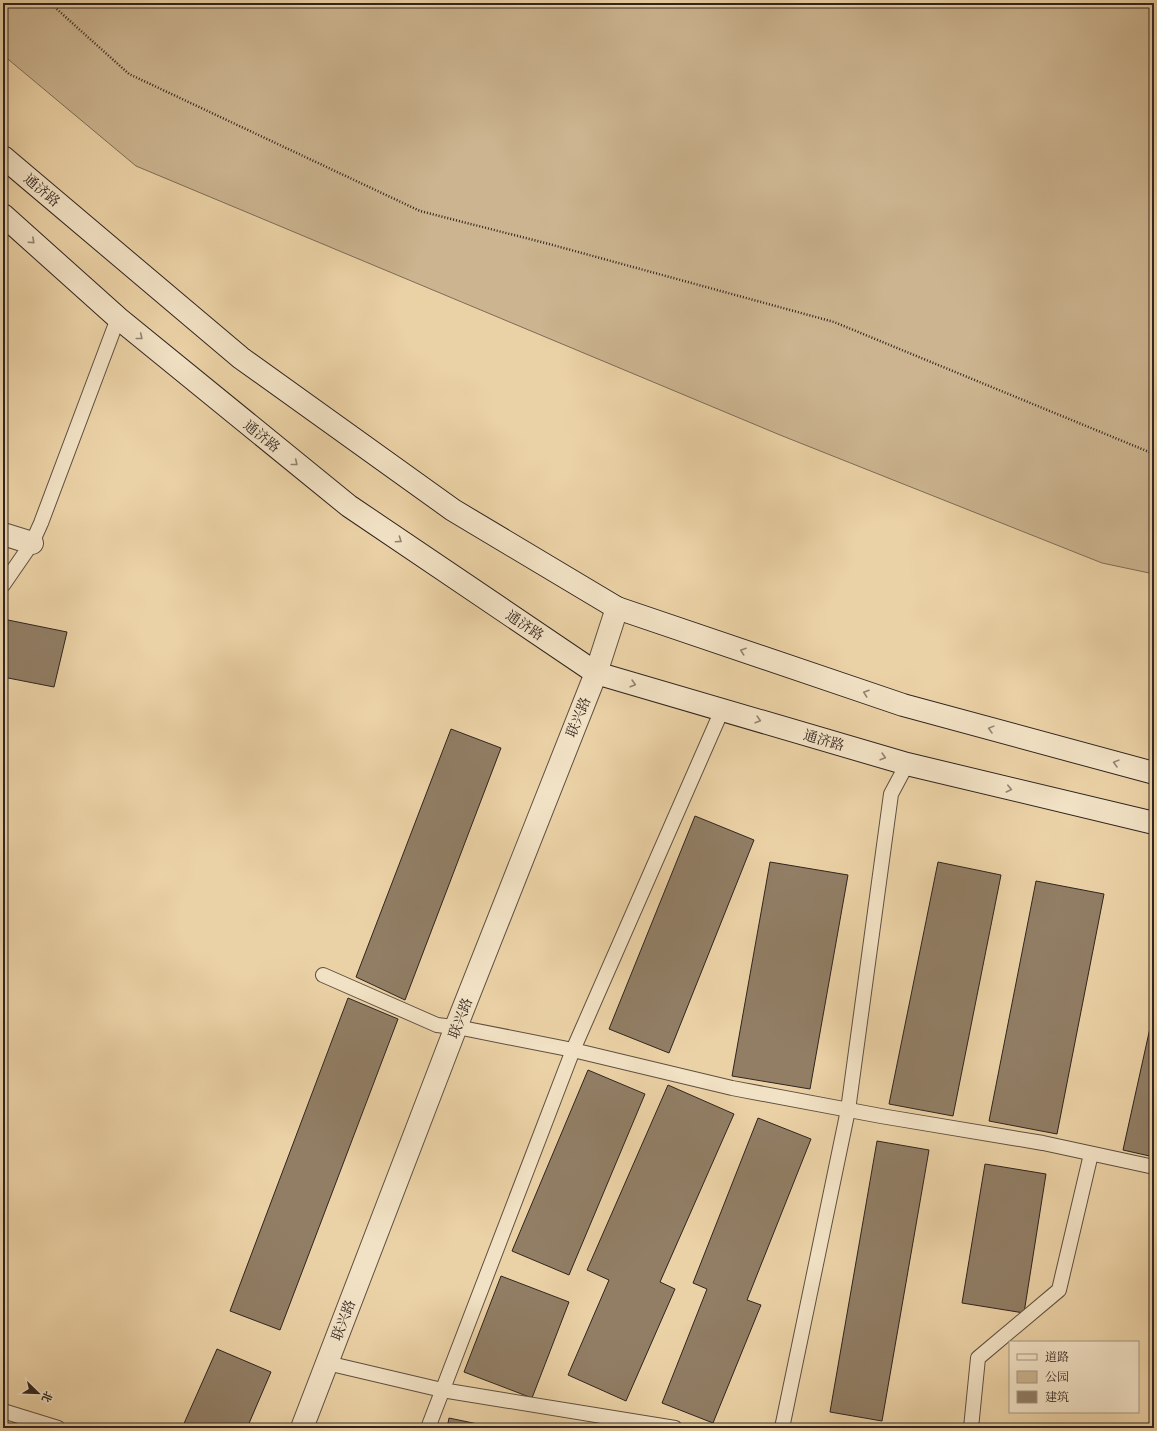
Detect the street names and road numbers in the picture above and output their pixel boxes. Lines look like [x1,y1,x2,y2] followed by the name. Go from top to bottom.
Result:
[19,170,63,211] street label: 通济路
[239,417,283,457] street label: 通济路
[502,607,547,645] street label: 通济路
[563,695,595,740] street label: 联兴路
[801,727,846,755] street label: 通济路
[445,996,477,1041] street label: 联兴路
[328,1298,360,1343] street label: 联兴路

